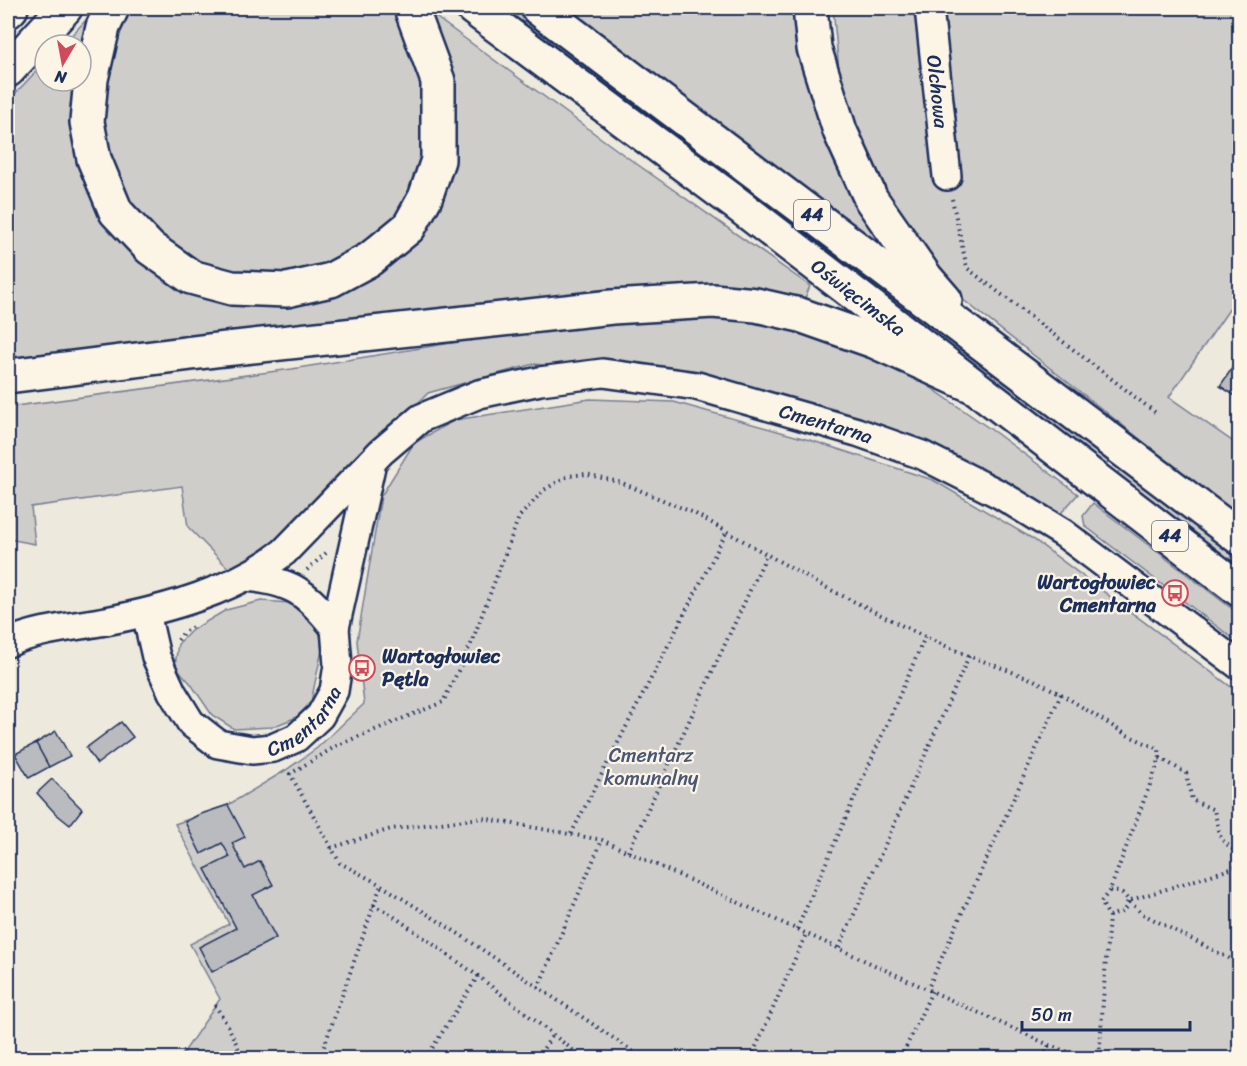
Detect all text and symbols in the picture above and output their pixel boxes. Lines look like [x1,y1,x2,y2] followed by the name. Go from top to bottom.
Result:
[33,33,93,93] north arrow
[917,53,959,131] street label: Olchowa
[52,62,69,93] text: N
[794,200,830,230] road number: 44
[803,249,914,345] street label: Oświęcimska
[775,393,878,454] street label: Cmentarna
[1152,521,1188,551] road number: 44
[1037,565,1157,623] place label: Wartogłowiec Cmentarna
[1160,578,1190,608] bus stop icon: Wartogłowiec Cmentarna
[382,639,501,697] place label: Wartogłowiec Pętla
[347,653,377,683] bus stop icon: Wartogłowiec Pętla
[261,679,351,766] street label: Cmentarna
[604,738,699,796] park label: Cmentarz komunalny
[1022,994,1190,1032] scale bar
[1031,999,1072,1031] text: 50 m

